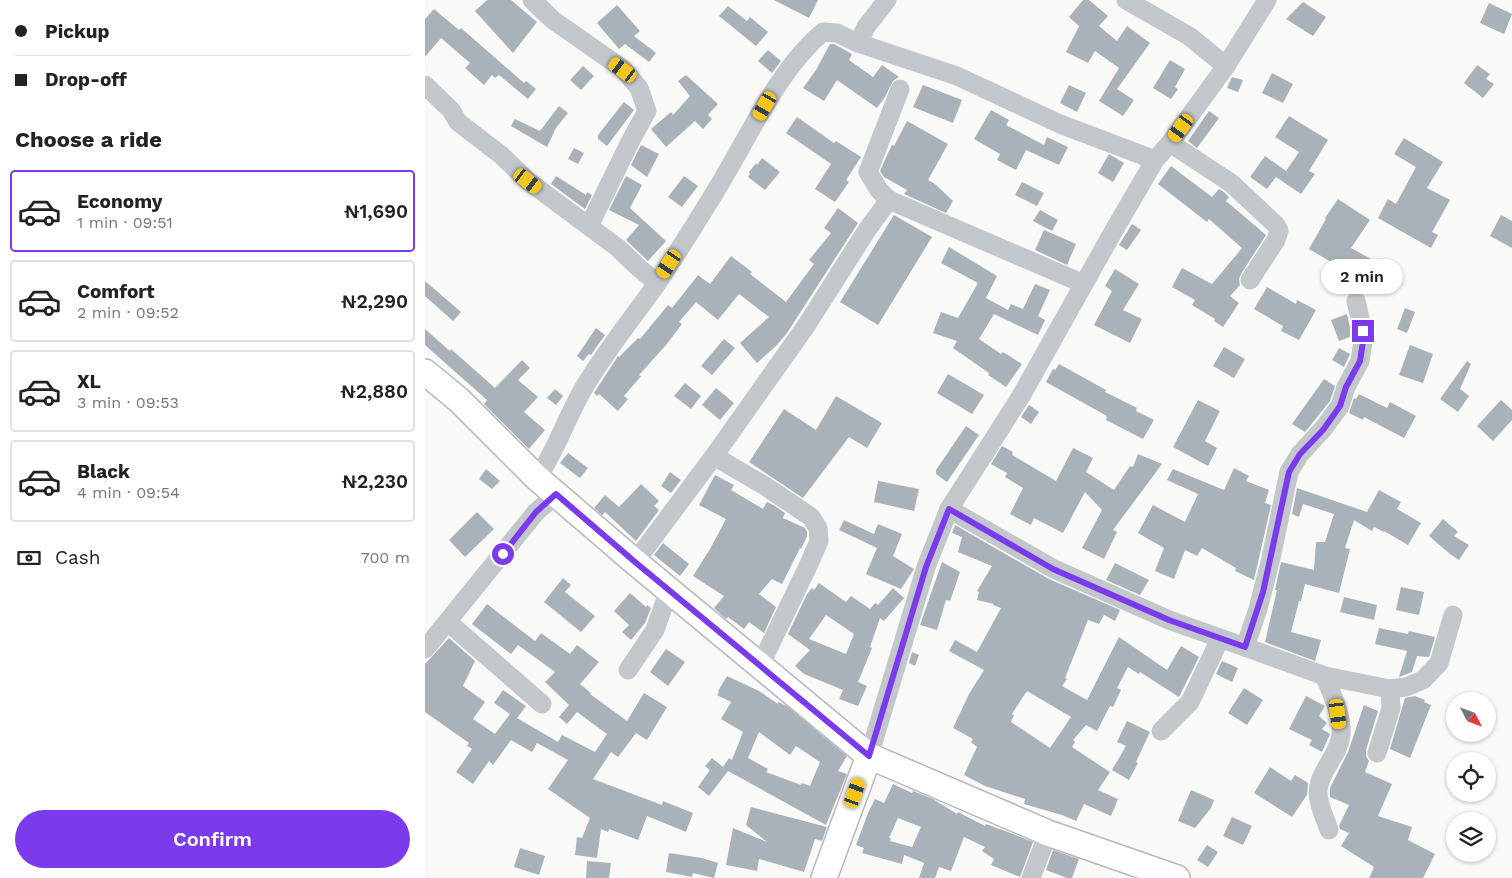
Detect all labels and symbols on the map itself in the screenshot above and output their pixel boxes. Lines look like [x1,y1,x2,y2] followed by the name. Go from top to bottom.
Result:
[606,55,639,85] car
[751,89,778,123] car
[1166,111,1195,145] car
[511,166,544,196] car
[654,247,683,281] car
[1322,258,1404,294] callout: 2 min
[1352,320,1374,342] route end
[492,543,514,565] route start
[1446,692,1496,742] north arrow
[1328,698,1347,730] car
[842,776,867,810] car

